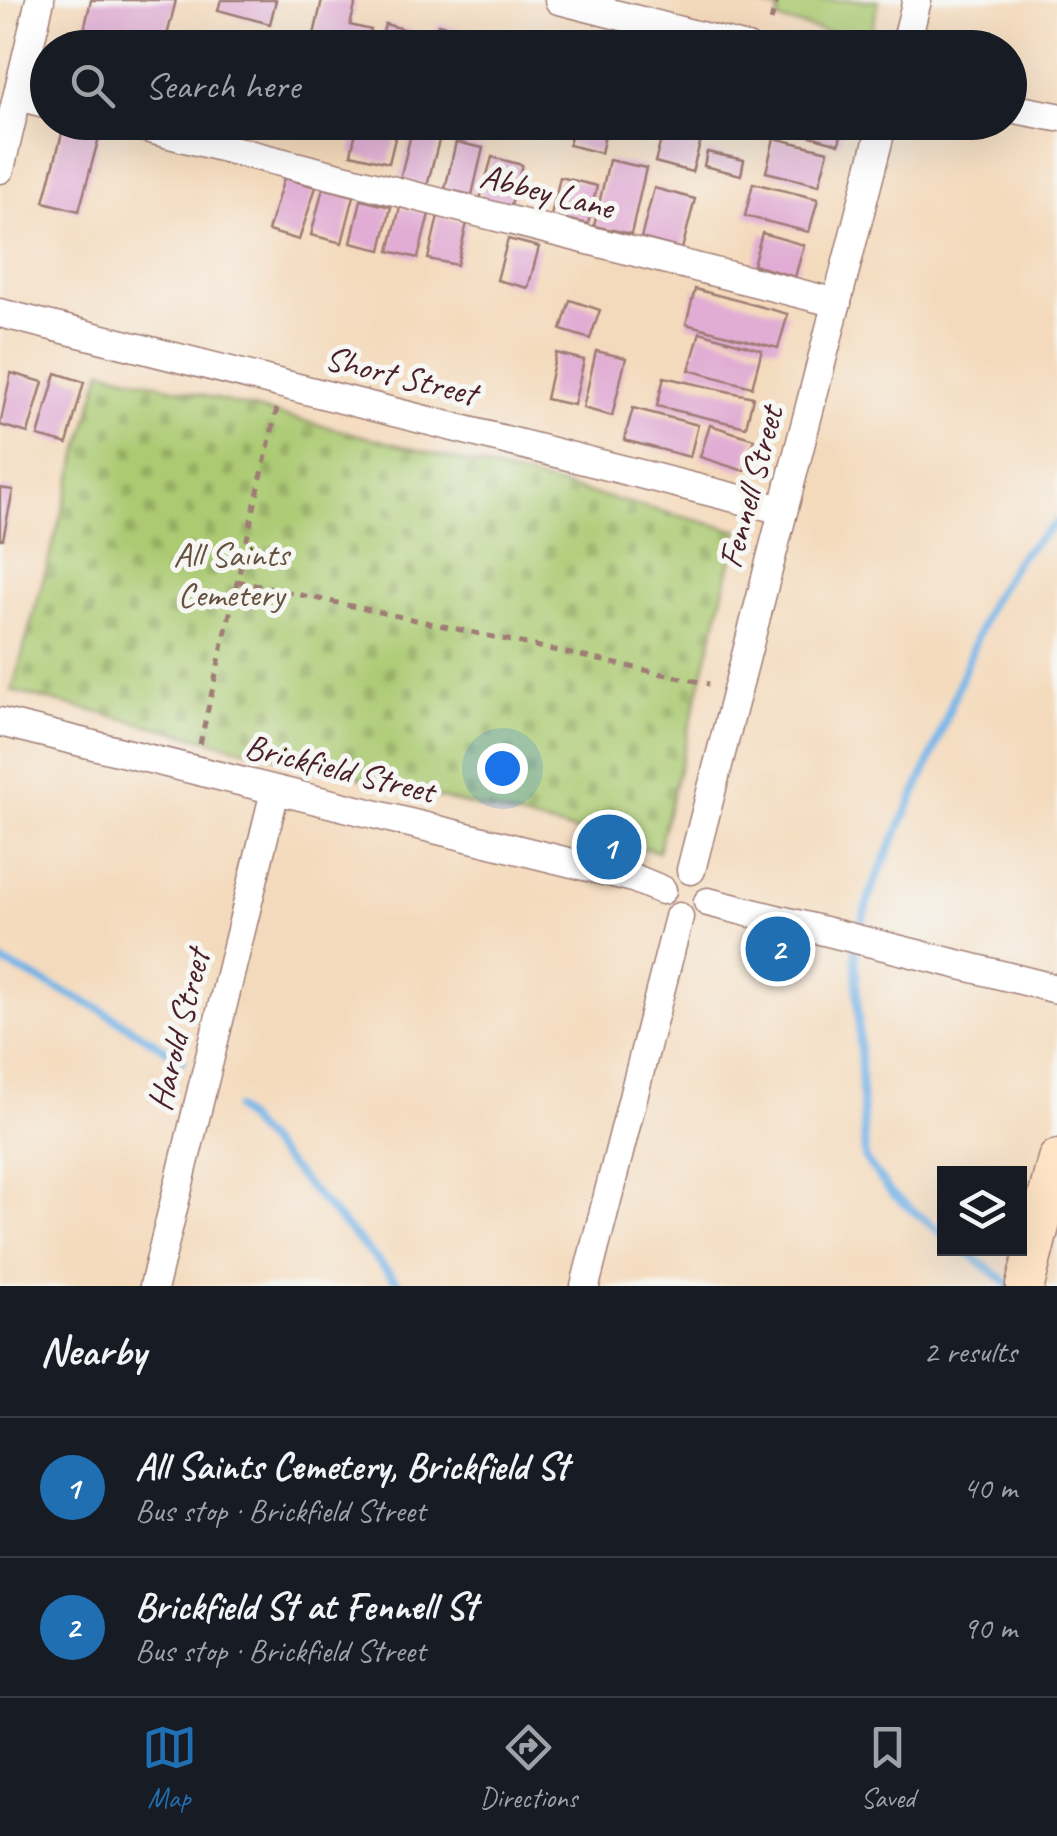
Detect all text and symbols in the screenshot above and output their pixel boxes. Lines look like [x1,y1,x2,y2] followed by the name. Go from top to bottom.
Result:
[30,30,1027,140] search box
[65,58,120,113] icon: search
[145,62,300,109] text: Search here
[476,153,621,230] street label: Abbey Lane
[320,335,486,417] street label: Short Street
[707,398,795,573] street label: Fennell Street
[173,532,292,617] park label: All Saints Cemetery
[240,723,443,815] street label: Brickfield Street
[477,743,528,794] your location
[576,810,642,884] pin: 1
[746,912,810,986] pin: 2
[137,941,221,1115] street label: Harold Street
[937,1166,1027,1256] map controls
[937,1166,1027,1256] button: layers
[40,1325,146,1378] text: Nearby
[923,1331,1017,1372] text: 2 results
[135,1443,568,1490] text: All Saints Cemetery, Brickfield St
[65,1467,80,1508] text: 1
[963,1467,1017,1508] text: 40 m
[135,1490,426,1531] text: Bus stop · Brickfield Street
[135,1583,477,1630] text: Brickfield St at Fennell St
[65,1607,80,1648] text: 2
[963,1607,1017,1648] text: 90 m
[135,1630,426,1671] text: Bus stop · Brickfield Street
[142,1720,197,1815] tab: Map
[480,1720,577,1815] tab: Directions
[860,1720,915,1815] tab: Saved

